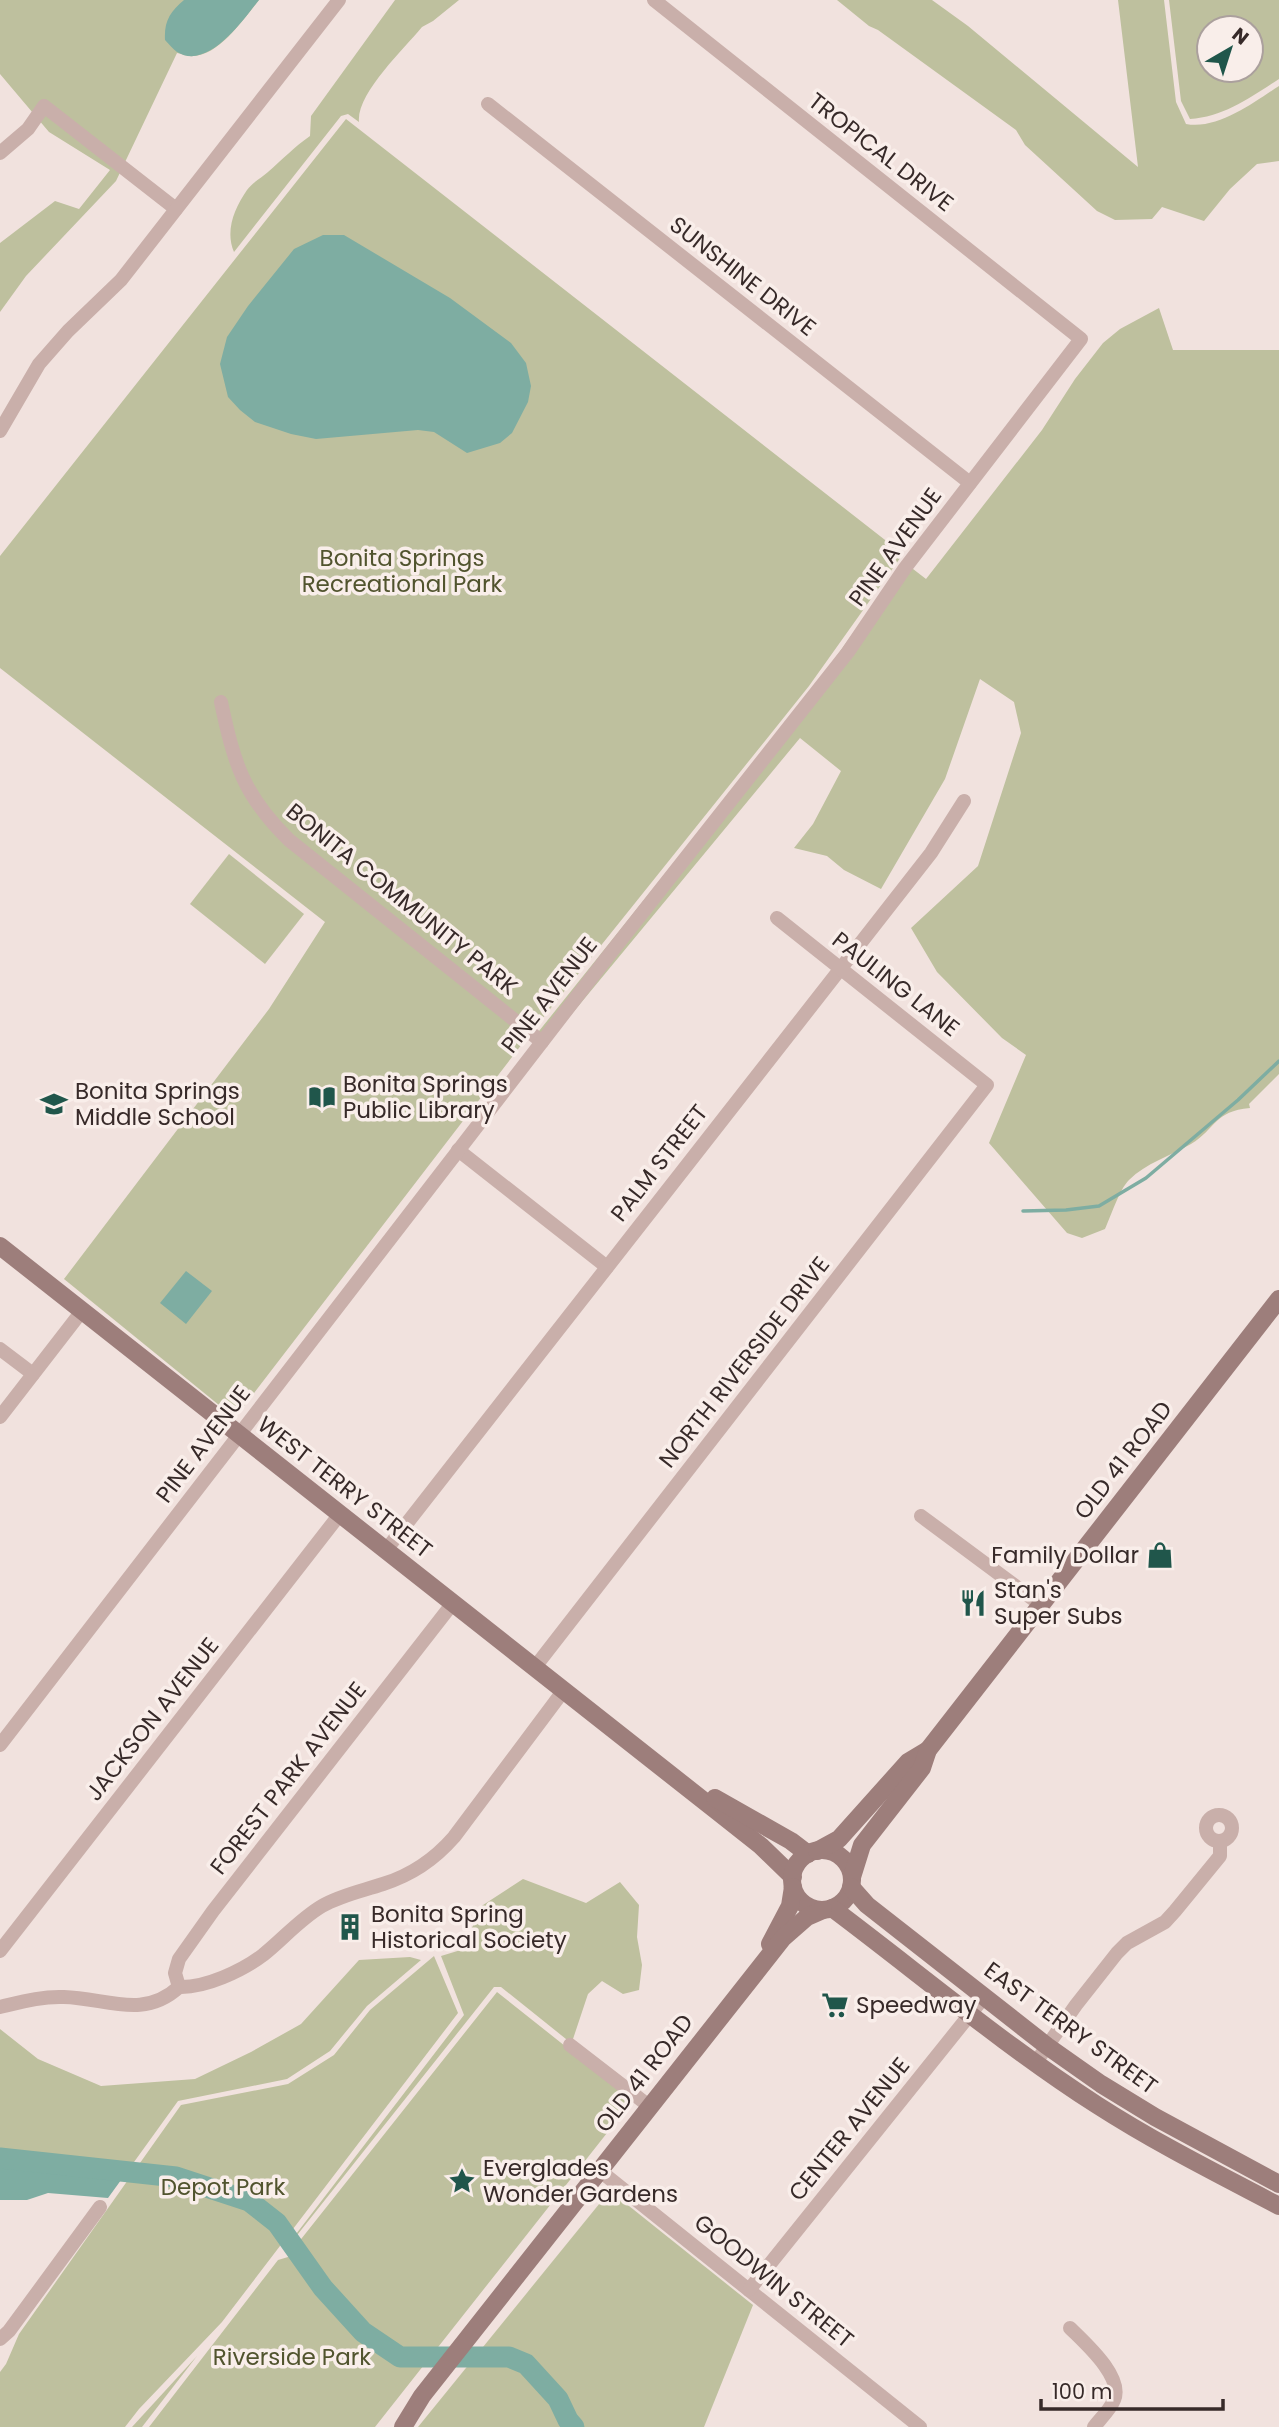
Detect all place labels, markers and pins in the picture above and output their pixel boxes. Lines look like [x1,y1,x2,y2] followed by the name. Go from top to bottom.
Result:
[343,1068,508,1126] place label: Bonita Springs Public Library
[75,1075,240,1133] place label: Bonita Springs Middle School
[307,1082,337,1112] library icon: Bonita Springs Public Library
[39,1089,69,1119] school or university icon: Bonita Springs Middle School
[991,1539,1139,1571] place label: Family Dollar
[1145,1540,1175,1570] shop icon: Family Dollar
[994,1574,1123,1632] place label: Stan's Super Subs
[958,1588,988,1618] restaurant icon: Stan's Super Subs
[371,1898,567,1956] place label: Bonita Spring Historical Society
[335,1912,365,1942] building icon: Bonita Spring Historical Society
[856,1989,977,2021] place label: Speedway
[820,1990,850,2020] supermarket icon: Speedway
[483,2152,678,2210] place label: Everglades Wonder Gardens
[447,2166,477,2196] place icon: Everglades Wonder Gardens

